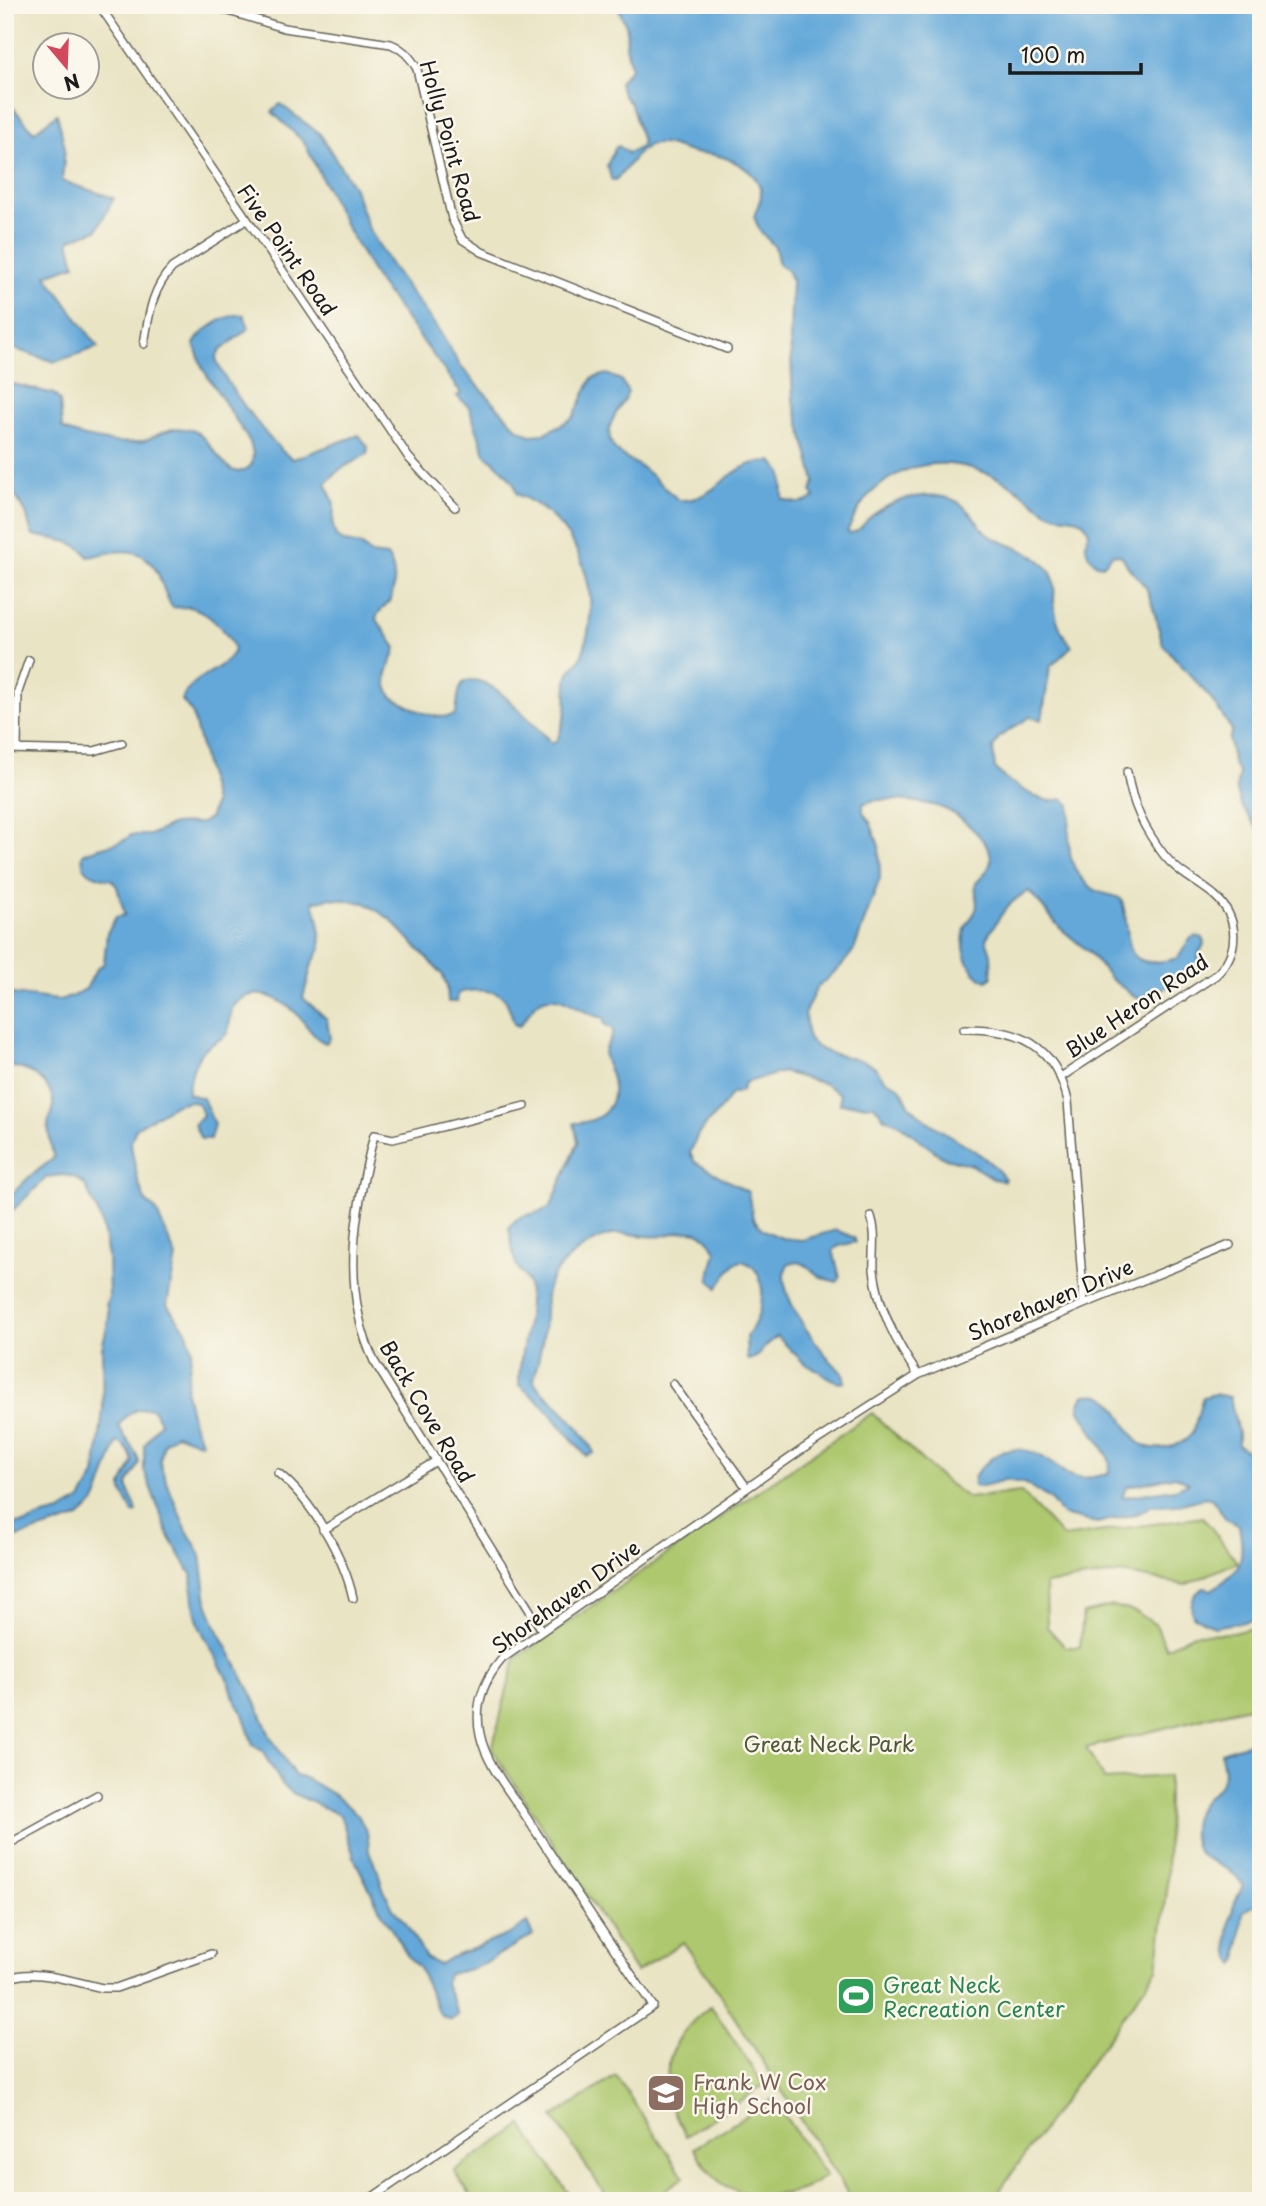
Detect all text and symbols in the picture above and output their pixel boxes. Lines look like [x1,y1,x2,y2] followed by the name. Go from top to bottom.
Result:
[32,32,102,102] north arrow
[1010,32,1142,76] scale bar
[1021,38,1085,70] text: 100 m
[413,56,489,226] street label: Holly Point Road
[60,67,84,99] text: N
[230,176,346,322] street label: Five Point Road
[1058,945,1214,1065] street label: Blue Heron Road
[962,1250,1138,1348] street label: Shorehaven Drive
[373,1334,483,1488] street label: Back Cove Road
[484,1531,646,1661] street label: Shorehaven Drive
[743,1727,915,1759] park label: Great Neck Park
[883,1968,1065,2024] place label: Great Neck Recreation Center
[835,1975,877,2017] sports icon: Great Neck Recreation Center
[693,2065,827,2121] place label: Frank W Cox High School
[645,2072,687,2114] school or university icon: Frank W Cox High School

